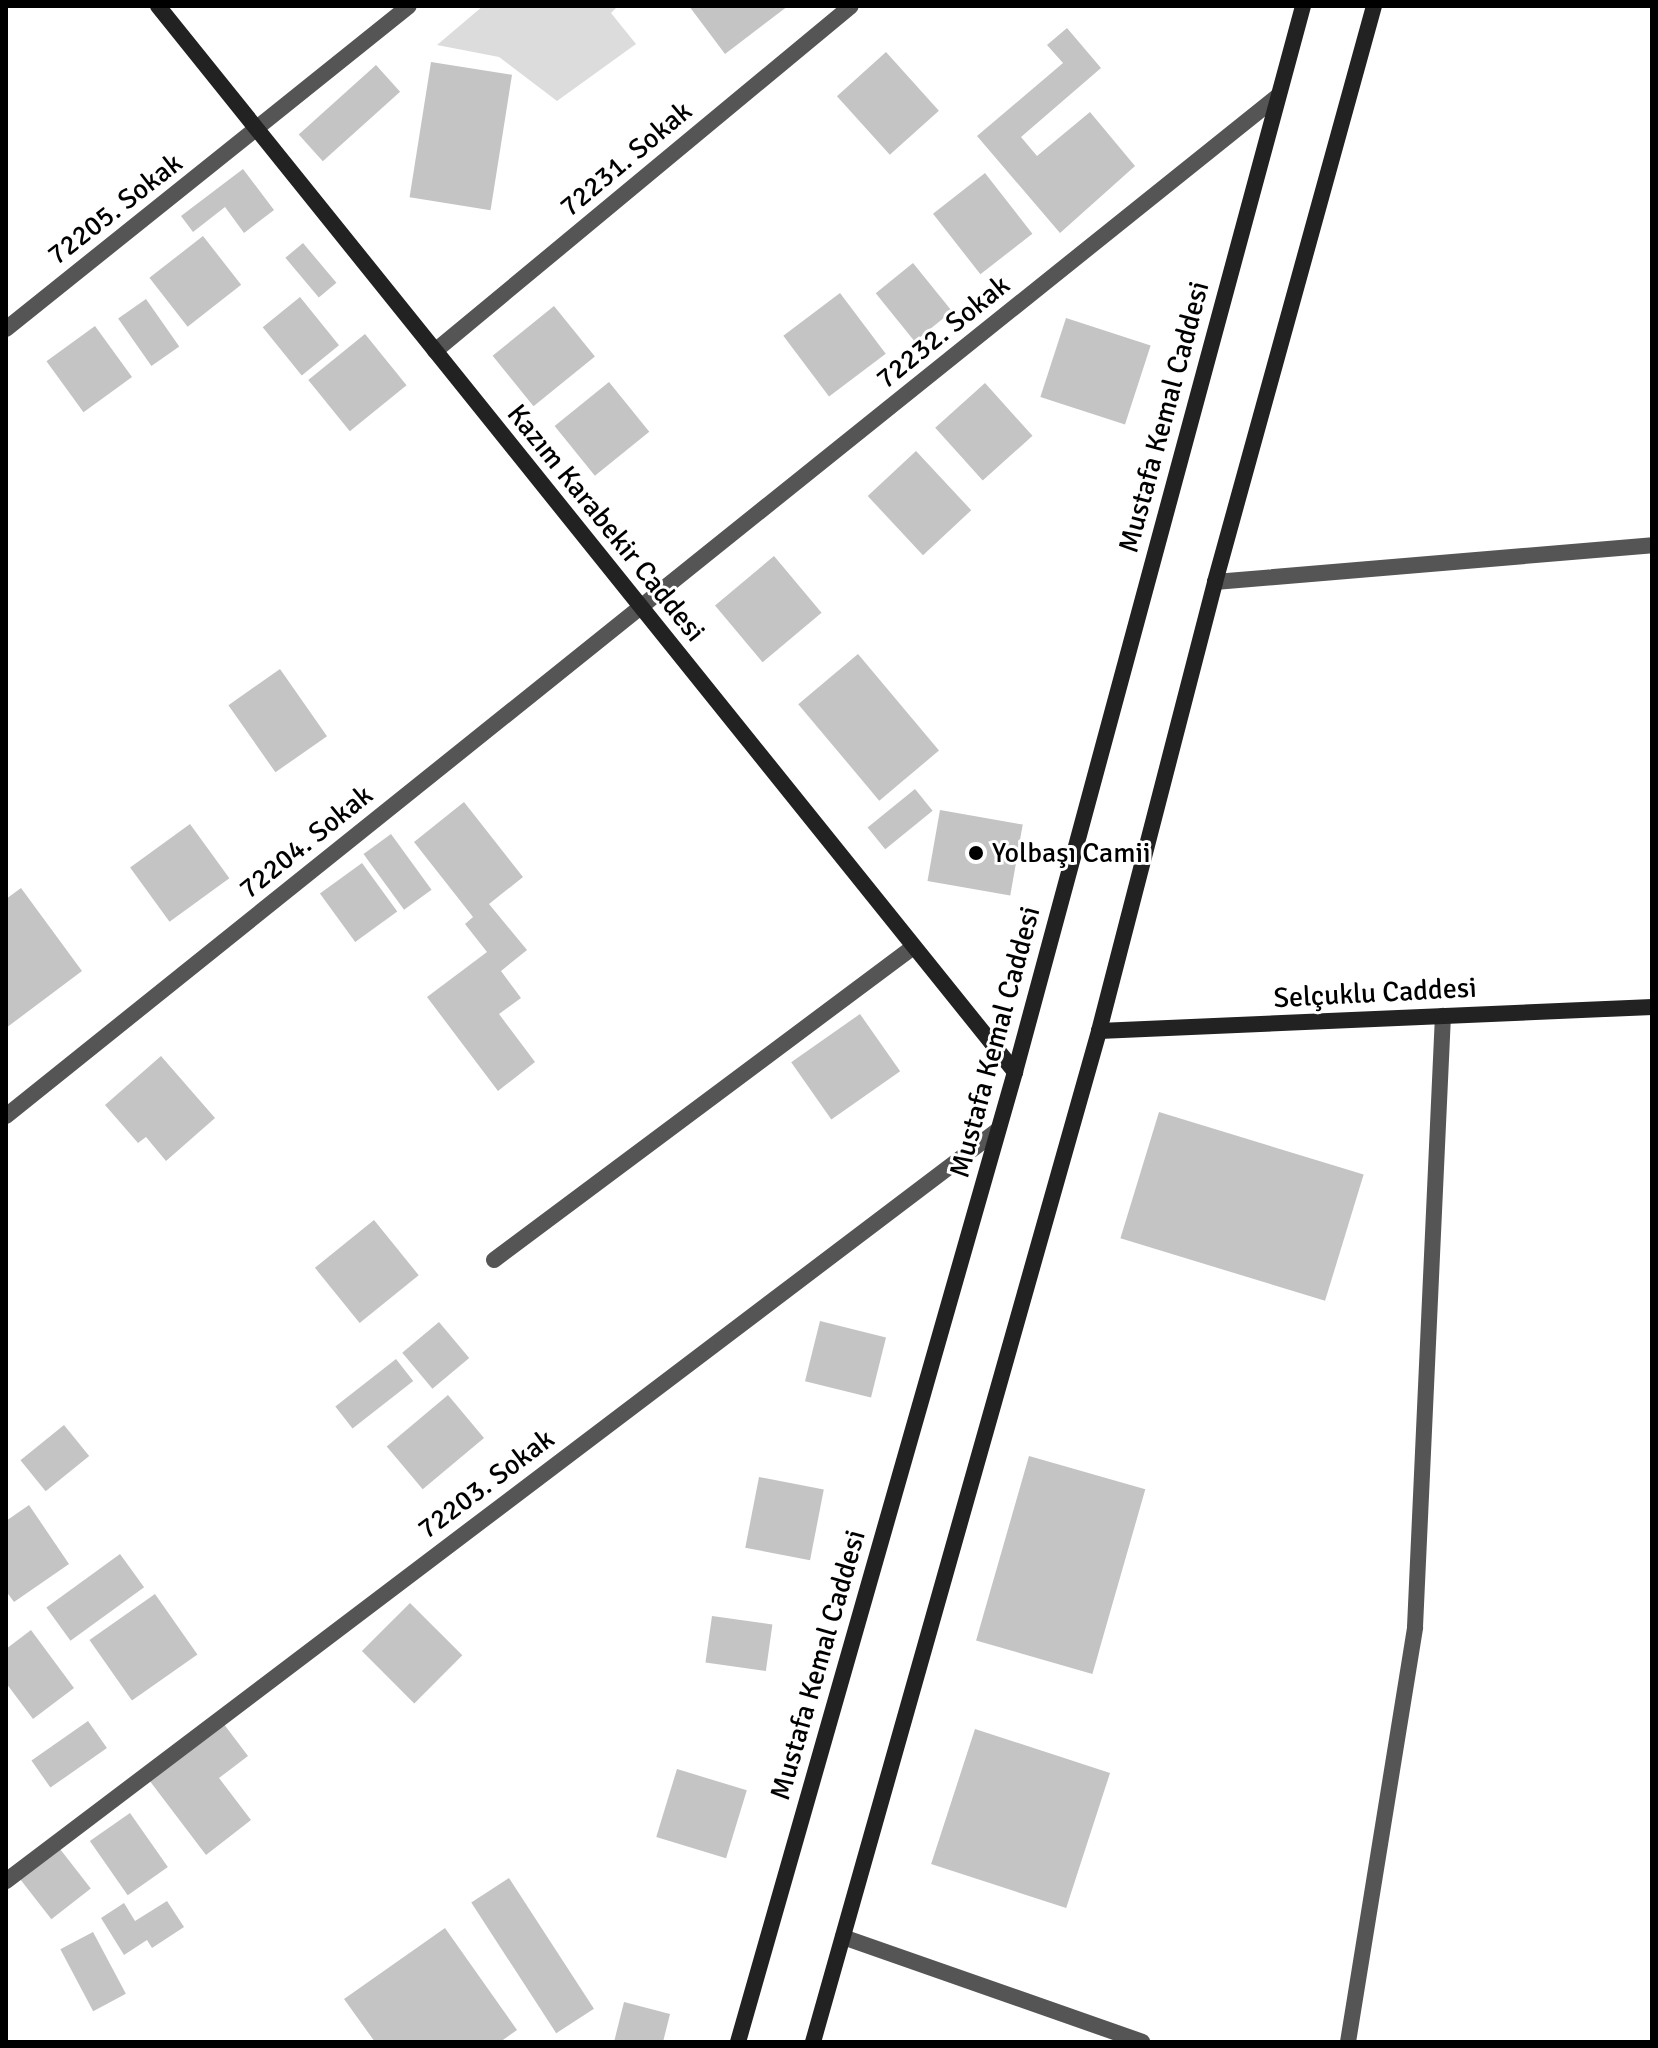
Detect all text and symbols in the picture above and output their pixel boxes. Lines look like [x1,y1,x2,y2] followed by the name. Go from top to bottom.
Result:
[553,94,699,224] street label: 72231. Sokak
[41,146,189,272] street label: 72205. Sokak
[870,268,1016,396] street label: 72232. Sokak
[1112,278,1216,556] street label: Mustafa Kemal Caddesi
[500,398,712,648] street label: Kazım Karabekir Caddesi
[233,778,379,906] street label: 72204. Sokak
[992,836,1151,870] place label: Yolbaşı Camii
[967,844,985,862] marker: Yolbaşı Camii
[943,903,1047,1181] street label: Mustafa Kemal Caddesi
[1273,971,1477,1015] street label: Selçuklu Caddesi
[411,1422,561,1546] street label: 72203. Sokak
[763,1526,873,1804] street label: Mustafa Kemal Caddesi

